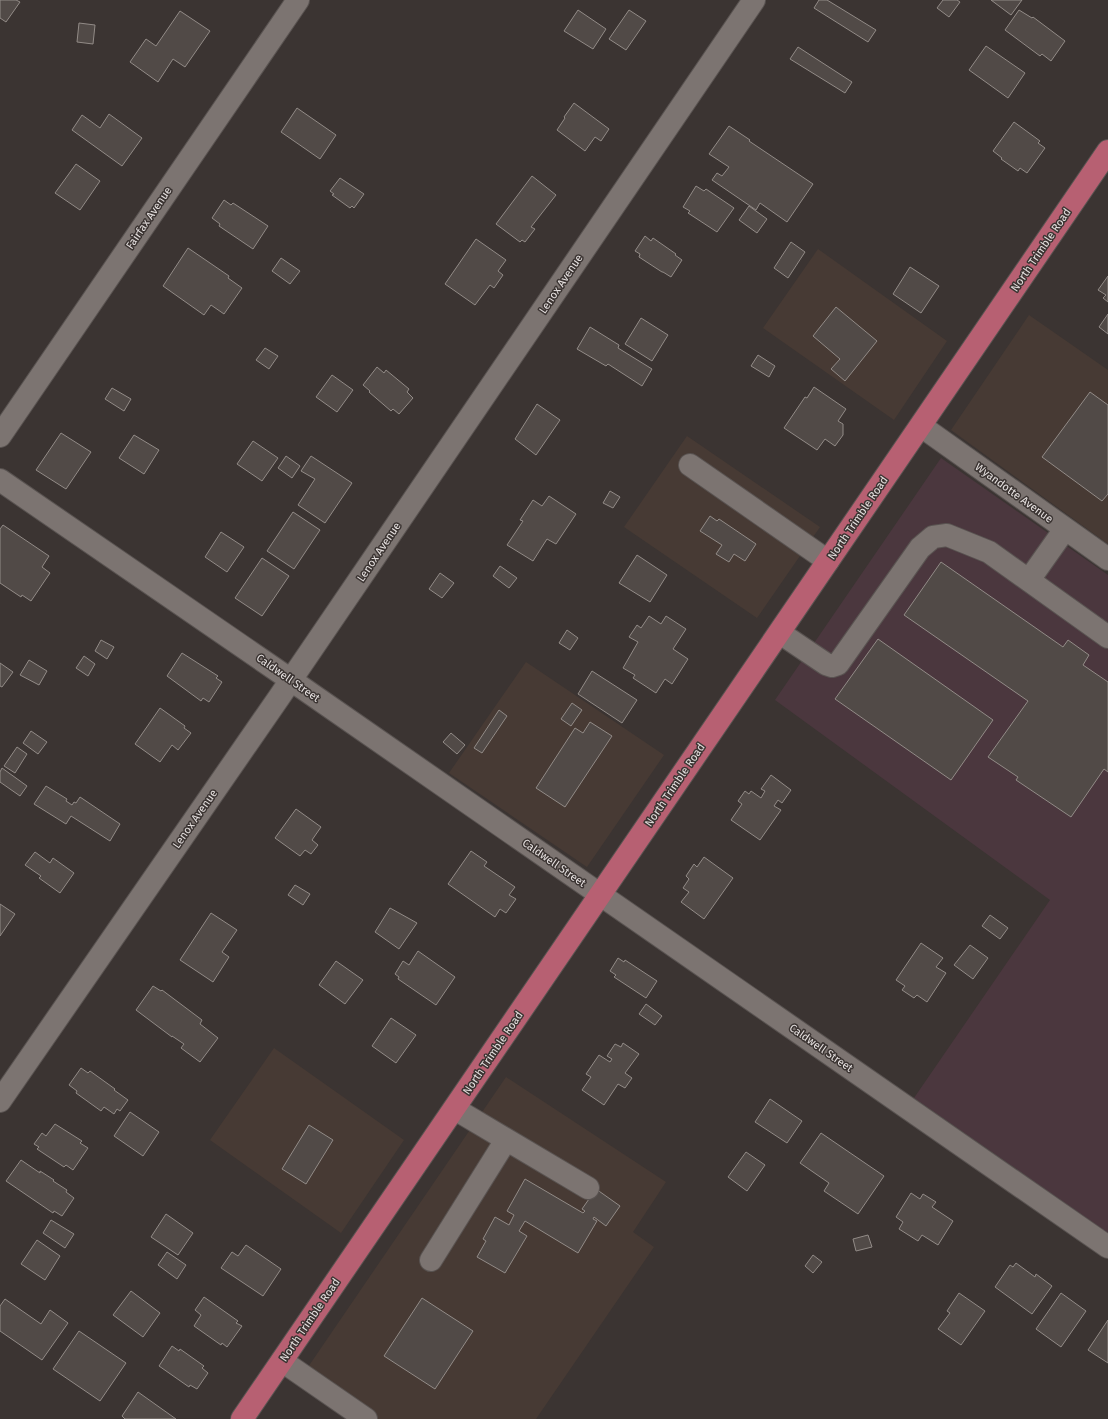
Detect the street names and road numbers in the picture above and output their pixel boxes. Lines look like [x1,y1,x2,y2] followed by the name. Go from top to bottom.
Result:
[123,184,175,252] street label: Fairfax Avenue
[1008,206,1074,294] street label: North Trimble Road
[536,252,586,316] street label: Lenox Avenue
[973,460,1055,526] street label: Wyandotte Avenue
[825,474,891,562] street label: North Trimble Road
[354,520,404,584] street label: Lenox Avenue
[254,651,322,705] street label: Caldwell Street
[642,741,708,829] street label: North Trimble Road
[170,787,220,851] street label: Lenox Avenue
[520,836,588,890] street label: Caldwell Street
[460,1009,526,1097] street label: North Trimble Road
[787,1021,855,1075] street label: Caldwell Street
[277,1276,343,1364] street label: North Trimble Road

